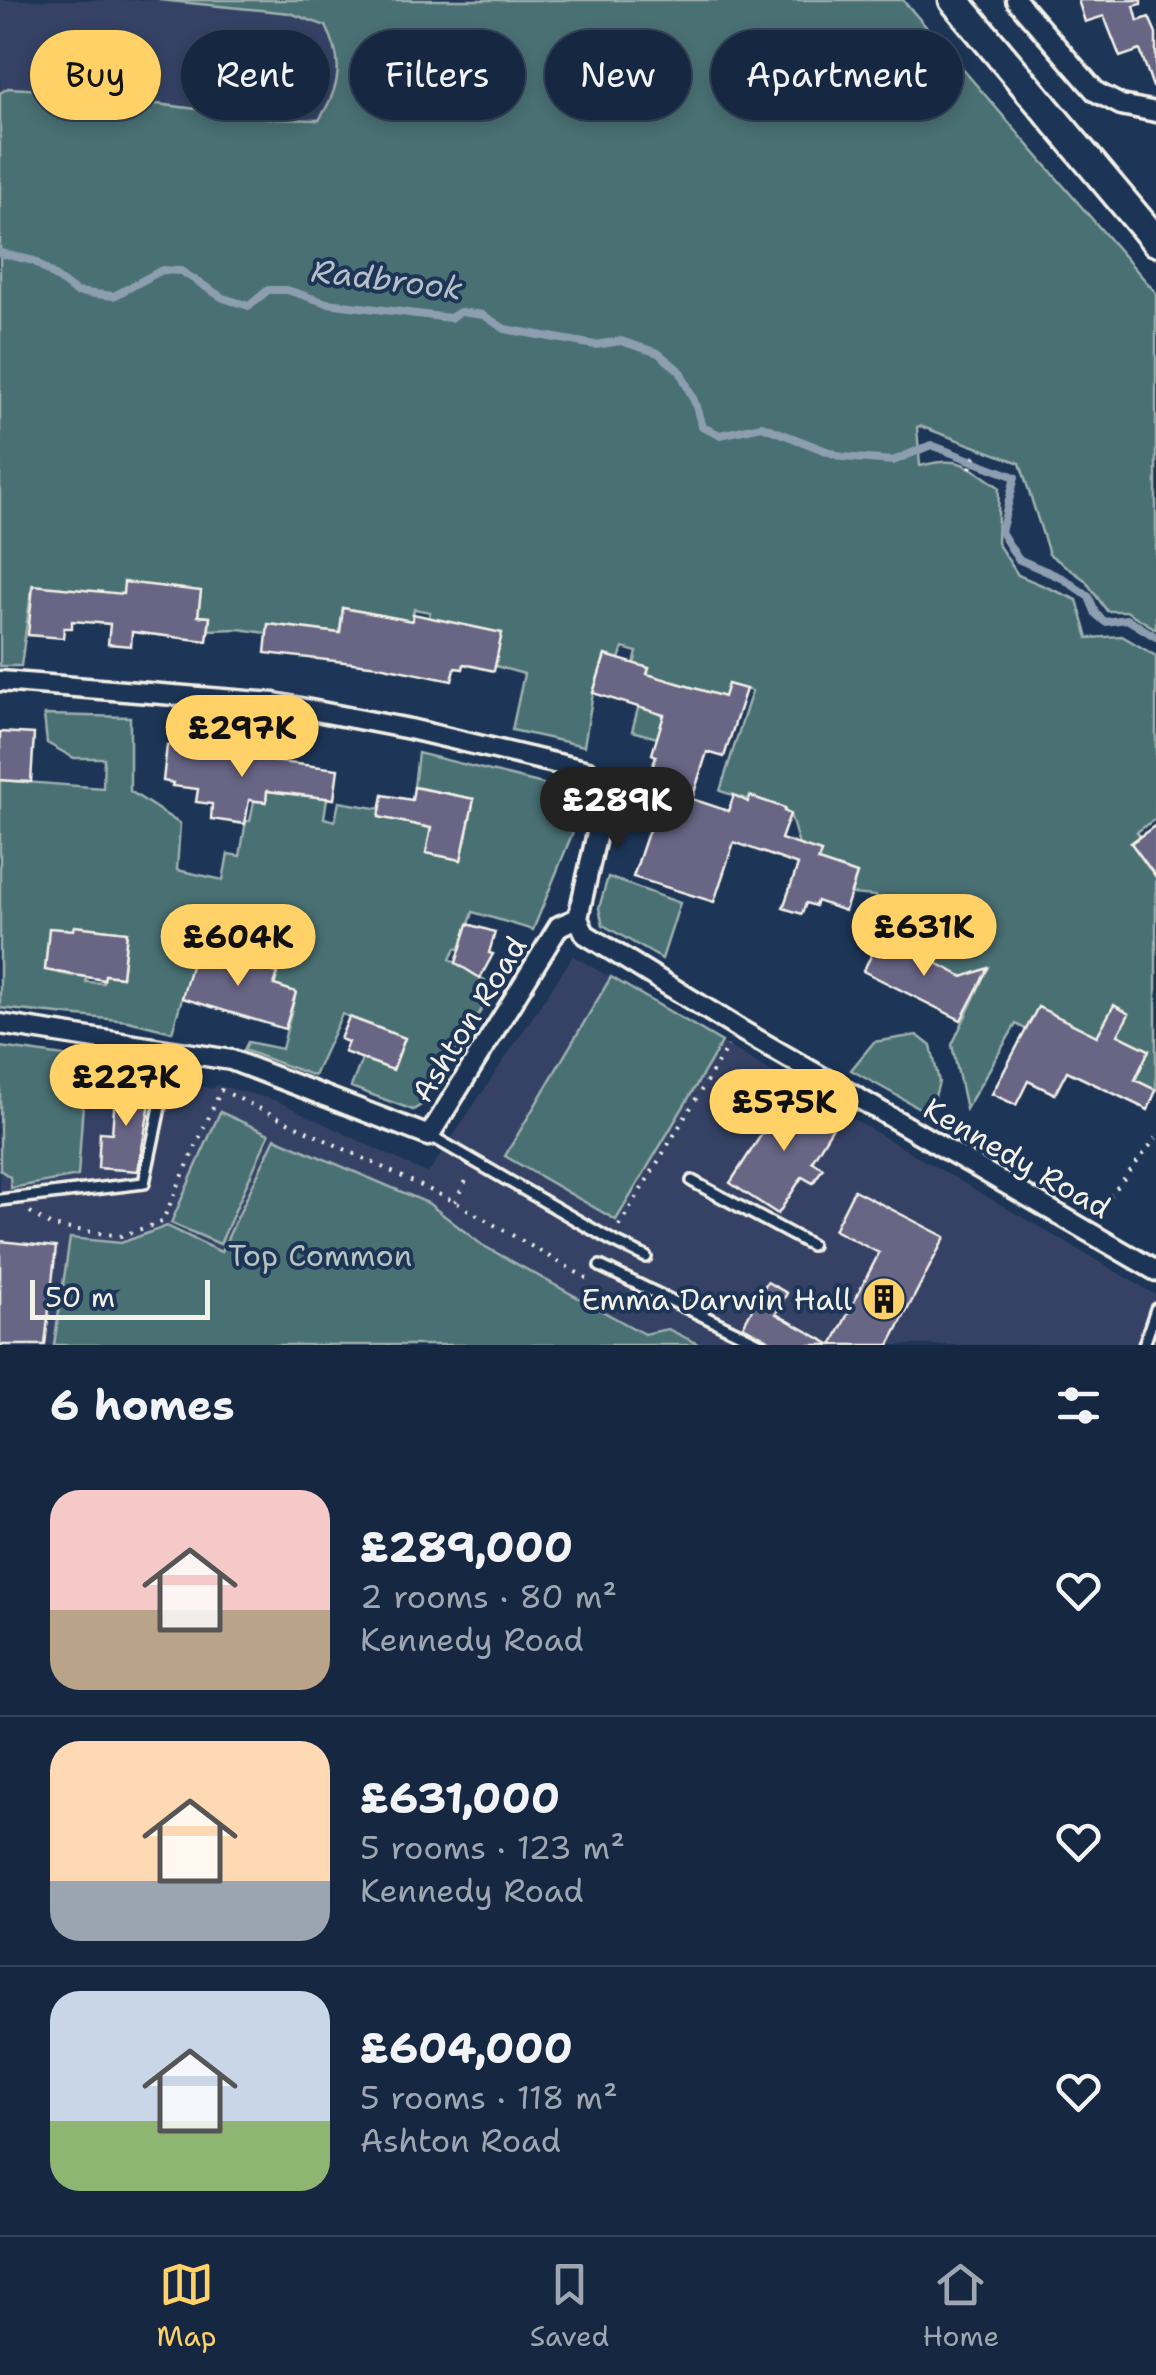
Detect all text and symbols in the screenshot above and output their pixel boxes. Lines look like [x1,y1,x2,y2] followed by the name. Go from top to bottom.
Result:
[30,30,161,120] chip: Buy
[181,30,330,120] chip: Rent
[350,30,525,120] chip: Filters
[545,30,691,120] chip: New
[711,30,963,120] chip: Apartment
[309,248,465,310] water label: Radbrook
[172,695,312,780] pin: £297K
[188,706,296,749] text: £297K
[547,767,687,852] pin: £289K
[562,778,672,821] text: £289K
[854,894,994,979] pin: £631K
[168,904,308,989] pin: £604K
[874,905,974,948] text: £631K
[183,915,293,958] text: £604K
[402,928,536,1110] street label: Ashton Road
[56,1044,196,1129] pin: £227K
[72,1055,180,1098] text: £227K
[714,1069,854,1154] pin: £575K
[732,1080,837,1123] text: £575K
[916,1088,1118,1228] street label: Kennedy Road
[228,1235,412,1276] park label: Top Common
[30,1275,210,1320] scale bar
[861,1276,907,1322] building icon: Emma Darwin Hall
[45,1278,115,1316] text: 50 m
[582,1279,852,1320] place label: Emma Darwin Hall
[50,1377,235,1433] text: 6 homes
[1051,1378,1106,1433] icon: filters
[360,1519,573,1575] text: £289,000
[130,1530,250,1650] icon: home
[1051,1563,1106,1618] icon: heart
[360,1575,617,1618] text: 2 rooms · 80 m²
[360,1618,584,1661] text: Kennedy Road
[360,1770,560,1826] text: £631,000
[130,1781,250,1901] icon: home
[1051,1814,1106,1869] icon: heart
[360,1826,625,1869] text: 5 rooms · 123 m²
[360,1869,584,1912] text: Kennedy Road
[360,2020,573,2076] text: £604,000
[130,2031,250,2151] icon: home
[1051,2064,1106,2119] icon: heart
[360,2076,618,2119] text: 5 rooms · 118 m²
[360,2119,561,2162] text: Ashton Road
[157,2257,217,2355] tab: Map
[530,2257,609,2355] tab: Saved
[922,2257,999,2355] tab: Home

